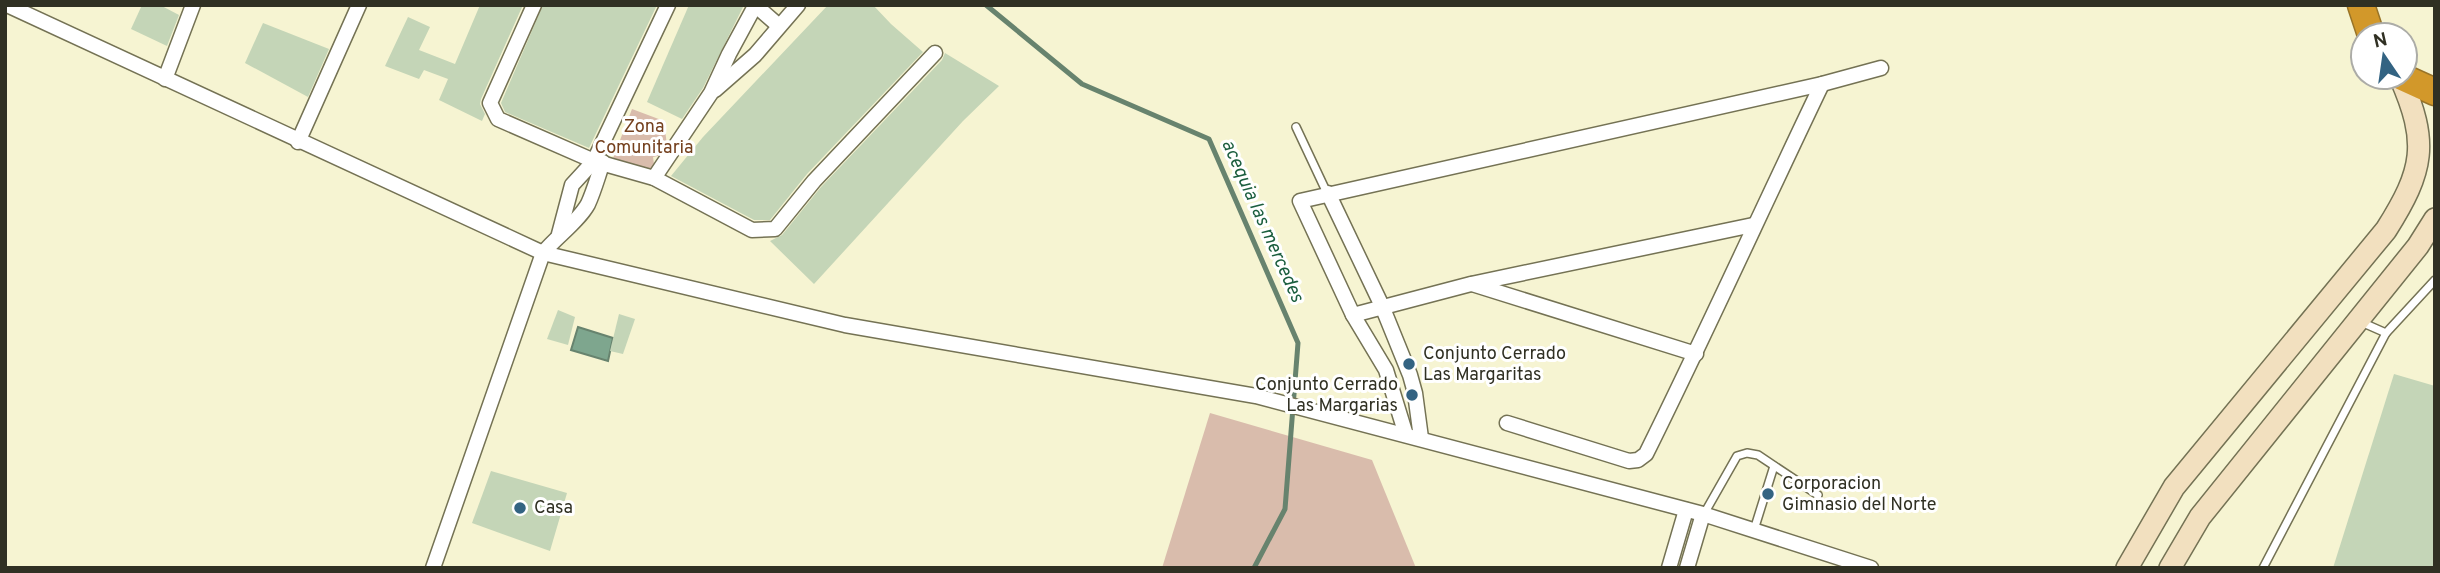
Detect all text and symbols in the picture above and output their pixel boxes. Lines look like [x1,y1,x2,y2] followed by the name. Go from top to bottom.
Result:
[2349,21,2419,91] north arrow
[2371,28,2390,55] text: N
[594,116,694,160] park label: Zona Comunitaria
[1215,136,1309,307] water label: acequia las mercedes
[1423,343,1566,387] place label: Conjunto Cerrado Las Margaritas
[1401,356,1417,372] marker: Conjunto Cerrado Las Margaritas
[1255,374,1398,418] place label: Conjunto Cerrado Las Margarias
[1404,387,1420,403] marker: Conjunto Cerrado Las Margarias
[1782,473,1936,517] place label: Corporacion Gimnasio del Norte
[1760,486,1776,502] marker: Corporacion Gimnasio del Norte
[534,497,573,520] place label: Casa
[512,500,528,516] marker: Casa

